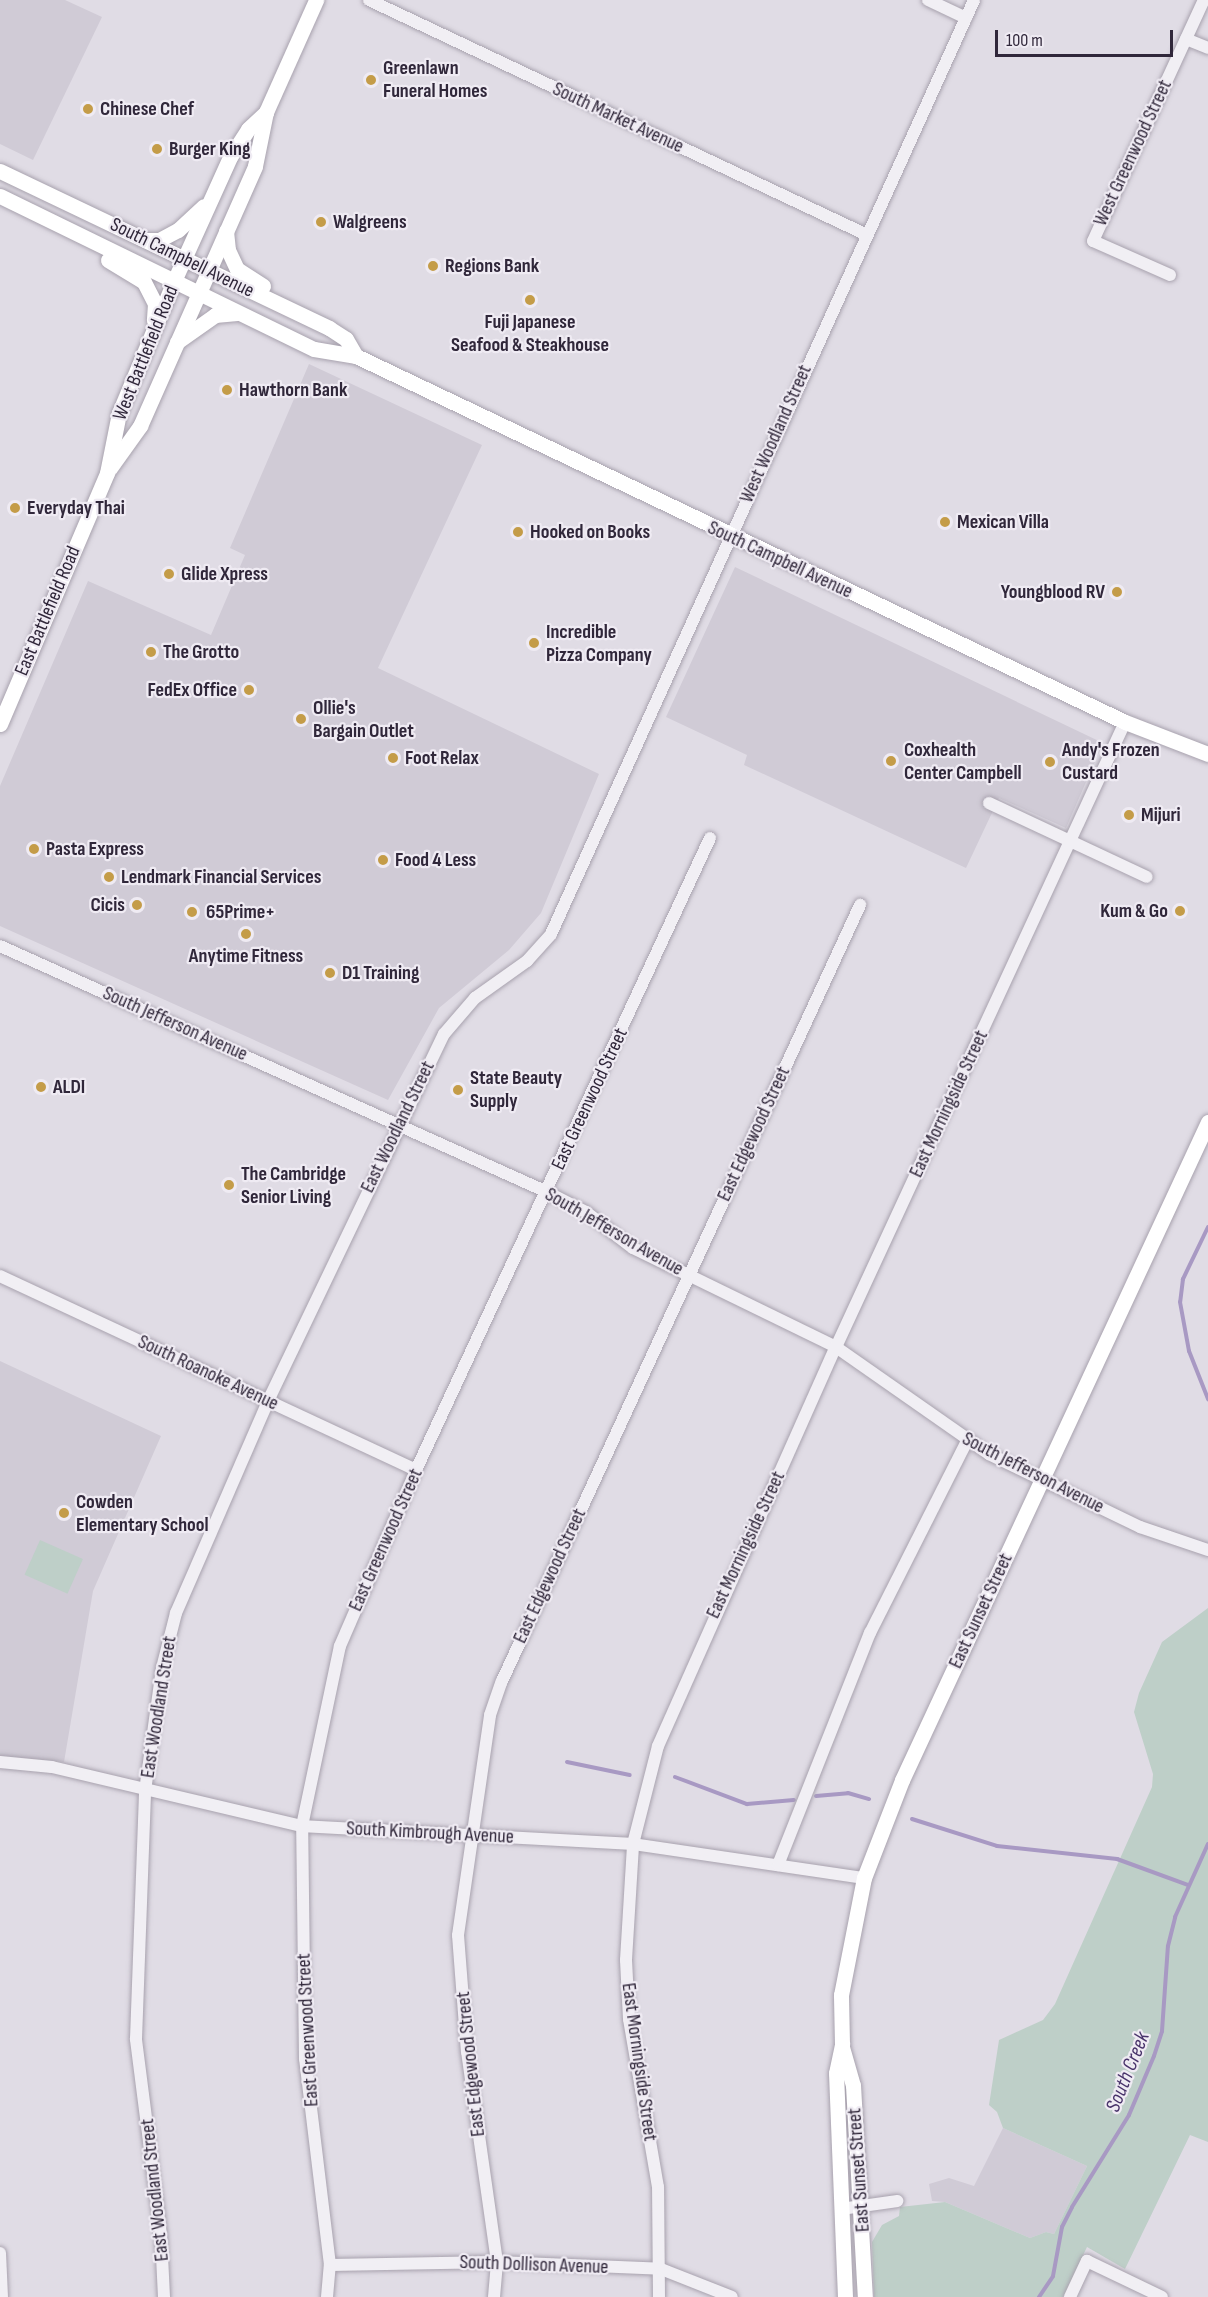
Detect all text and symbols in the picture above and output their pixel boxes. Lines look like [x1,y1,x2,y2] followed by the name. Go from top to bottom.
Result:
[998,18,1176,56] scale bar
[1006,30,1043,51] text: 100 m
[383,56,487,103] place label: Greenlawn Funeral Homes
[364,73,378,87] marker: Greenlawn Funeral Homes
[1089,76,1177,230] street label: West Greenwood Street
[549,77,687,159] street label: South Market Avenue
[100,97,194,121] place label: Chinese Chef
[81,102,95,116] marker: Chinese Chef
[169,137,250,161] place label: Burger King
[150,142,164,156] marker: Burger King
[333,210,407,234] place label: Walgreens
[106,213,258,303] street label: South Campbell Avenue
[314,215,328,229] marker: Walgreens
[445,254,539,278] place label: Regions Bank
[426,259,440,273] marker: Regions Bank
[108,282,184,424] street label: West Battlefield Road
[523,293,537,307] marker: Fuji Japanese Seafood & Steakhouse
[451,310,609,357] place label: Fuji Japanese Seafood & Steakhouse
[735,361,817,507] street label: West Woodland Street
[239,378,347,402] place label: Hawthorn Bank
[220,383,234,397] marker: Hawthorn Bank
[27,496,125,520] place label: Everyday Thai
[8,501,22,515] marker: Everyday Thai
[957,510,1049,534] place label: Mexican Villa
[938,515,952,529] marker: Mexican Villa
[704,516,856,604] street label: South Campbell Avenue
[530,520,650,544] place label: Hooked on Books
[511,525,525,539] marker: Hooked on Books
[10,543,86,679] street label: East Battlefield Road
[181,562,268,586] place label: Glide Xpress
[162,567,176,581] marker: Glide Xpress
[1001,580,1105,604] place label: Youngblood RV
[1110,585,1124,599] marker: Youngblood RV
[546,620,652,667] place label: Incredible Pizza Company
[527,636,541,650] marker: Incredible Pizza Company
[163,640,239,664] place label: The Grotto
[144,645,158,659] marker: The Grotto
[147,678,237,702] place label: FedEx Office
[242,683,256,697] marker: FedEx Office
[313,696,414,743] place label: Ollie's Bargain Outlet
[294,712,308,726] marker: Ollie's Bargain Outlet
[904,738,1022,785] place label: Coxhealth Center Campbell
[1062,738,1160,785] place label: Andy's Frozen Custard
[405,746,479,770] place label: Foot Relax
[386,751,400,765] marker: Foot Relax
[882,752,900,770] marker: Coxhealth Center Campbell
[1043,755,1057,769] marker: Andy's Frozen Custard
[1141,803,1181,827] place label: Mijuri
[1122,808,1136,822] marker: Mijuri
[46,837,144,861] place label: Pasta Express
[27,842,41,856] marker: Pasta Express
[395,848,476,872] place label: Food 4 Less
[376,853,390,867] marker: Food 4 Less
[121,865,321,889] place label: Lendmark Financial Services
[102,870,116,884] marker: Lendmark Financial Services
[91,893,125,917] place label: Cicis
[130,898,144,912] marker: Cicis
[1100,899,1168,923] place label: Kum & Go
[206,900,275,924] place label: 65Prime+
[183,903,201,921] marker: 65Prime+
[1173,904,1187,918] marker: Kum & Go
[239,927,253,941] marker: Anytime Fitness
[189,944,303,968] place label: Anytime Fitness
[342,961,419,985] place label: D1 Training
[323,966,337,980] marker: D1 Training
[99,981,251,1067] street label: South Jefferson Avenue
[547,1024,633,1174] street label: East Greenwood Street
[904,1027,994,1181] street label: East Morningside Street
[356,1057,440,1197] street label: East Woodland Street
[712,1063,796,1205] street label: East Edgewood Street
[470,1066,562,1113] place label: State Beauty Supply
[53,1075,85,1099] place label: ALDI
[34,1080,48,1094] marker: ALDI
[451,1083,465,1097] marker: State Beauty Supply
[241,1162,346,1209] place label: The Cambridge Senior Living
[222,1178,236,1192] marker: The Cambridge Senior Living
[541,1183,687,1281] street label: South Jefferson Avenue
[134,1330,282,1416] street label: South Roanoke Avenue
[958,1427,1108,1519] street label: South Jefferson Avenue
[344,1465,428,1615] street label: East Greenwood Street
[701,1468,791,1622] street label: East Morningside Street
[76,1490,209,1537] place label: Cowden Elementary School
[508,1505,592,1647] street label: East Edgewood Street
[57,1506,71,1520] marker: Cowden Elementary School
[944,1550,1018,1672] street label: East Sunset Street
[136,1634,182,1780] street label: East Woodland Street
[346,1817,514,1849] street label: South Kimbrough Avenue
[292,1953,324,2107] street label: East Greenwood Street
[616,1981,662,2143] street label: East Morningside Street
[451,1990,491,2138] street label: East Edgewood Street
[1101,2028,1155,2116] water label: South Creek
[843,2107,875,2233] street label: East Sunset Street
[136,2117,174,2263] street label: East Woodland Street
[459,2250,609,2280] street label: South Dollison Avenue

